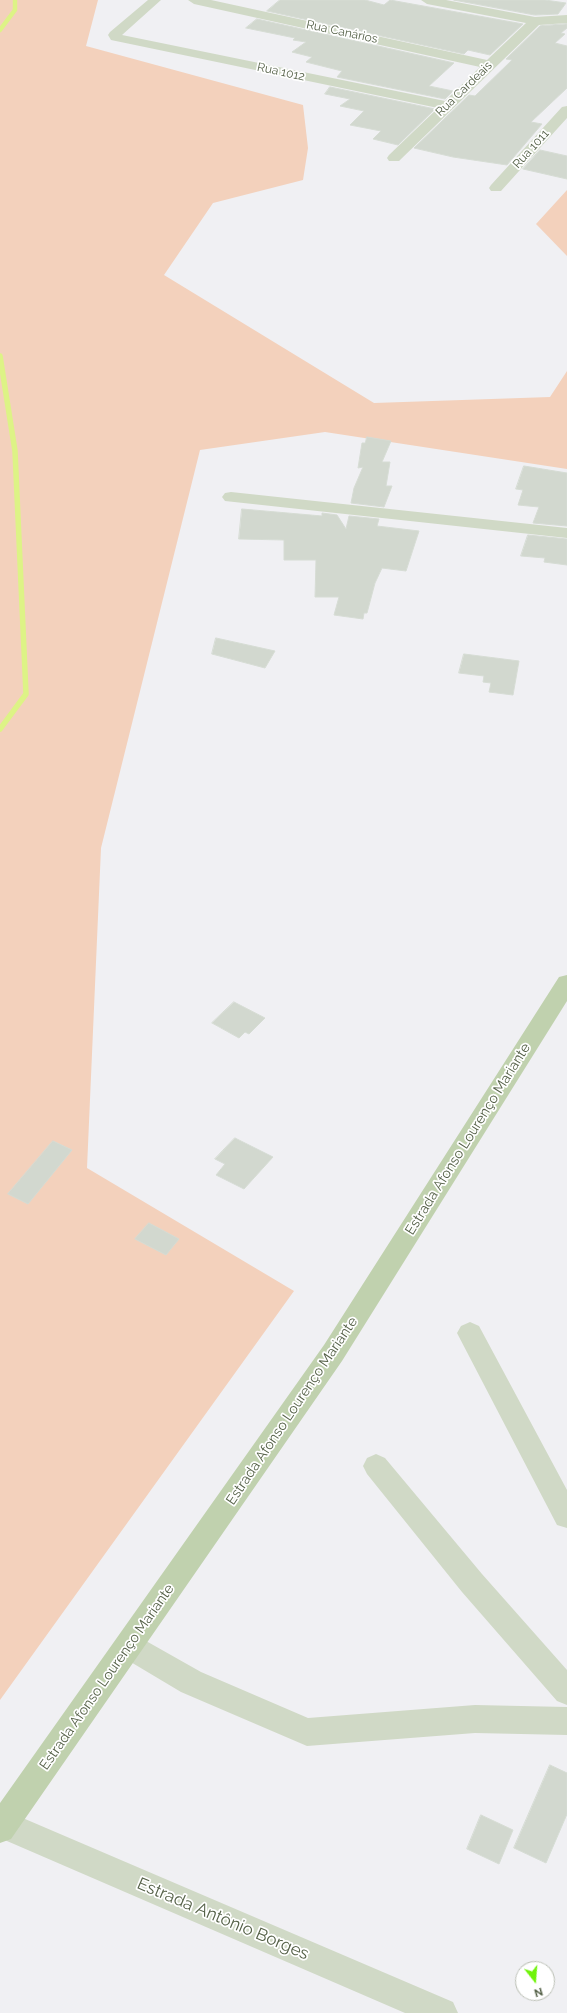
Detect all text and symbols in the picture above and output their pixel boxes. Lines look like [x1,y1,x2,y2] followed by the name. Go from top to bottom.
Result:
[305,17,379,47] street label: Rua Canários
[433,59,495,119] street label: Rua Cardeais
[256,60,306,84] street label: Rua 1012
[510,127,552,171] street label: Rua 1011
[402,1040,534,1238] street label: Estrada Afonso Lourenço Mariante
[223,1314,361,1508] street label: Estrada Afonso Lourenço Mariante
[36,1581,178,1773] street label: Estrada Afonso Lourenço Mariante
[134,1874,312,1964] street label: Estrada Antônio Borges
[515,1961,555,2001] north arrow
[532,1985,544,1999] text: N

